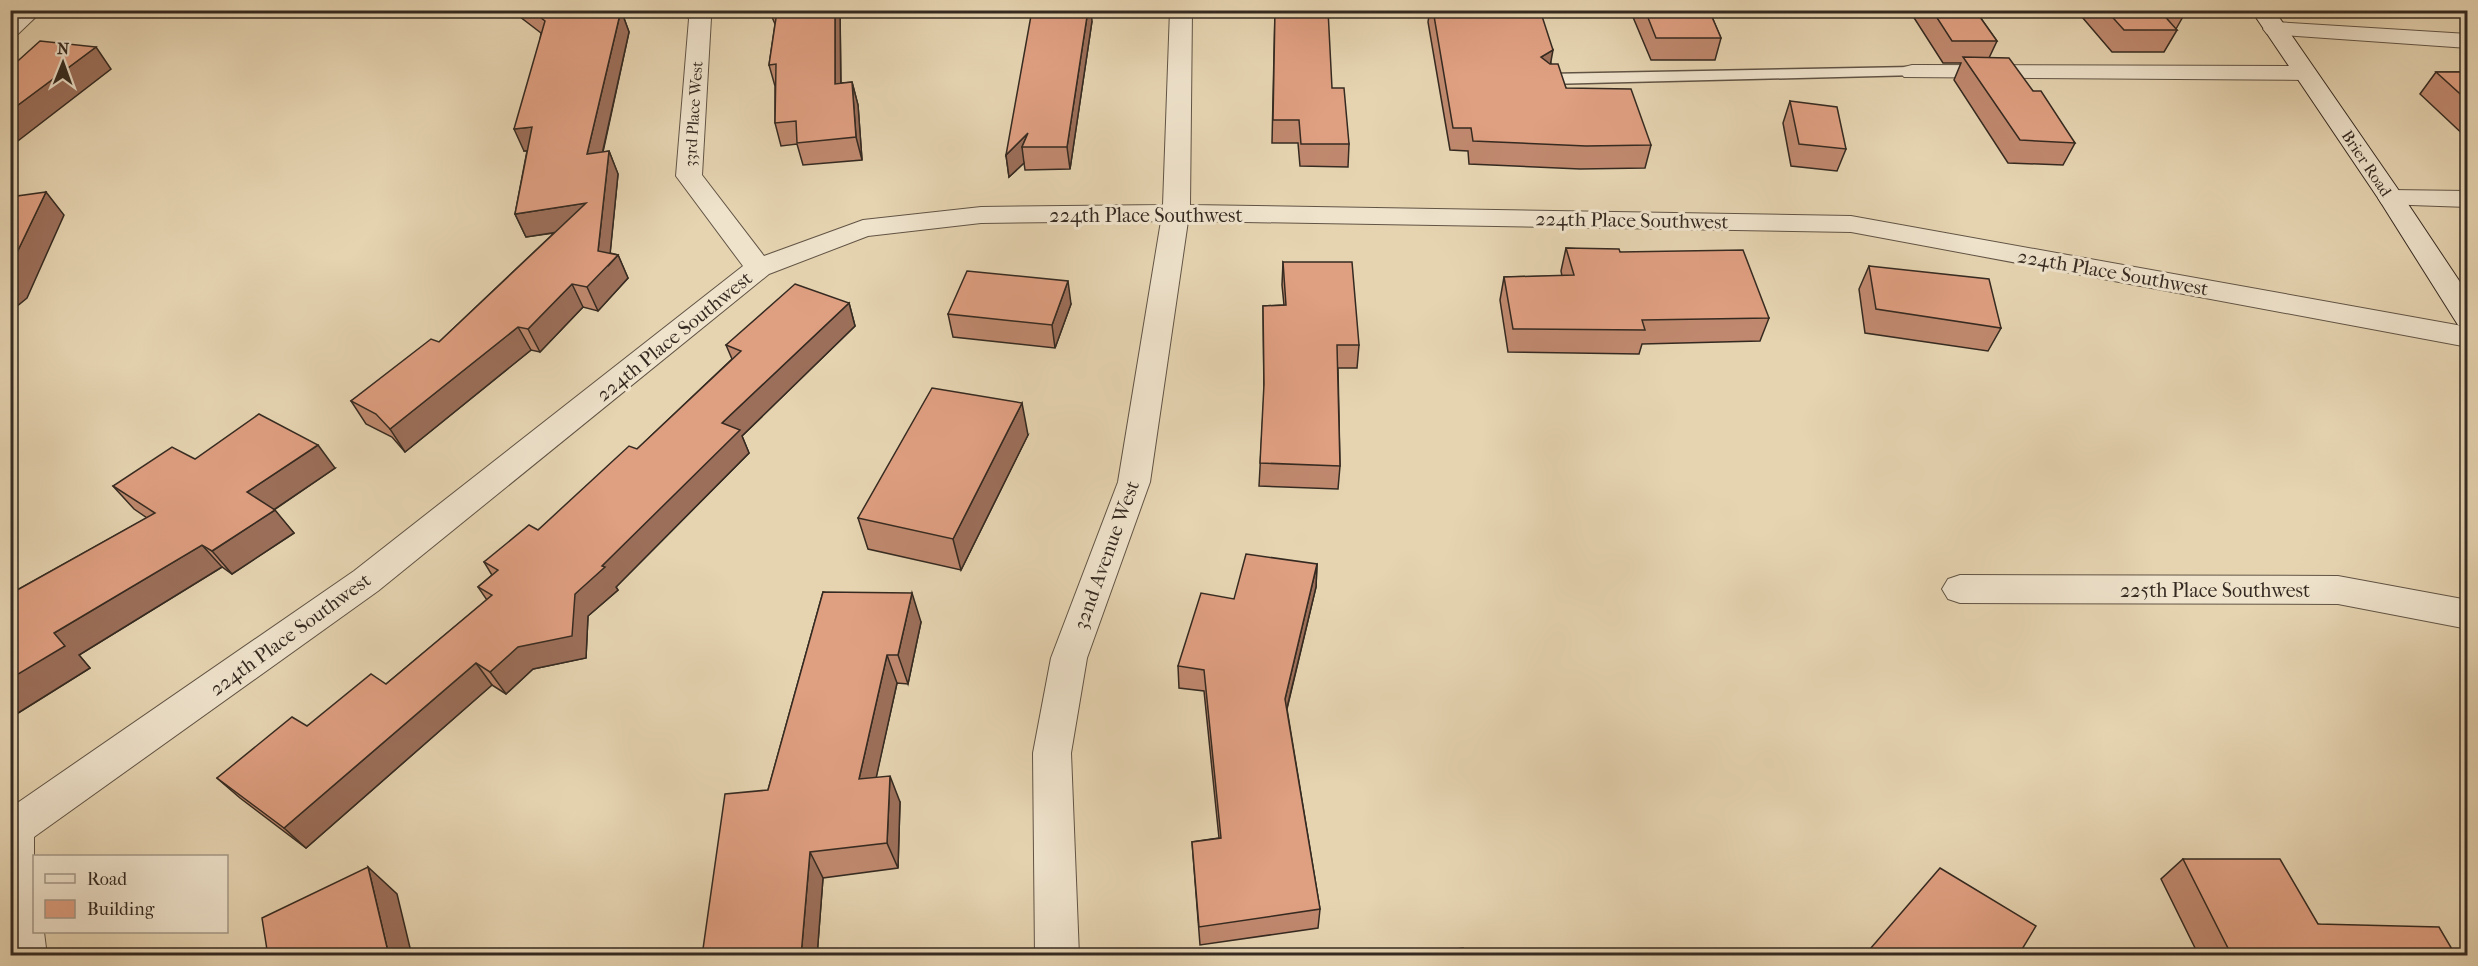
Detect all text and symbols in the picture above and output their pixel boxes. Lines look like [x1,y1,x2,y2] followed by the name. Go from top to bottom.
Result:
[33,33,93,93] north arrow
[57,39,70,58] text: N
[680,60,707,168] street label: 33rd Place West
[2338,127,2396,200] street label: Brier Road
[1049,204,1243,227] street label: 224th Place Southwest
[1535,207,1729,234] street label: 224th Place Southwest
[2016,244,2210,301] street label: 224th Place Southwest
[592,267,757,406] street label: 224th Place Southwest
[1069,478,1144,633] street label: 32nd Avenue West
[205,568,375,701] street label: 224th Place Southwest
[2120,579,2310,602] street label: 225th Place Southwest
[33,855,228,933] legend
[87,869,127,890] text: Road
[87,899,155,920] text: Building

